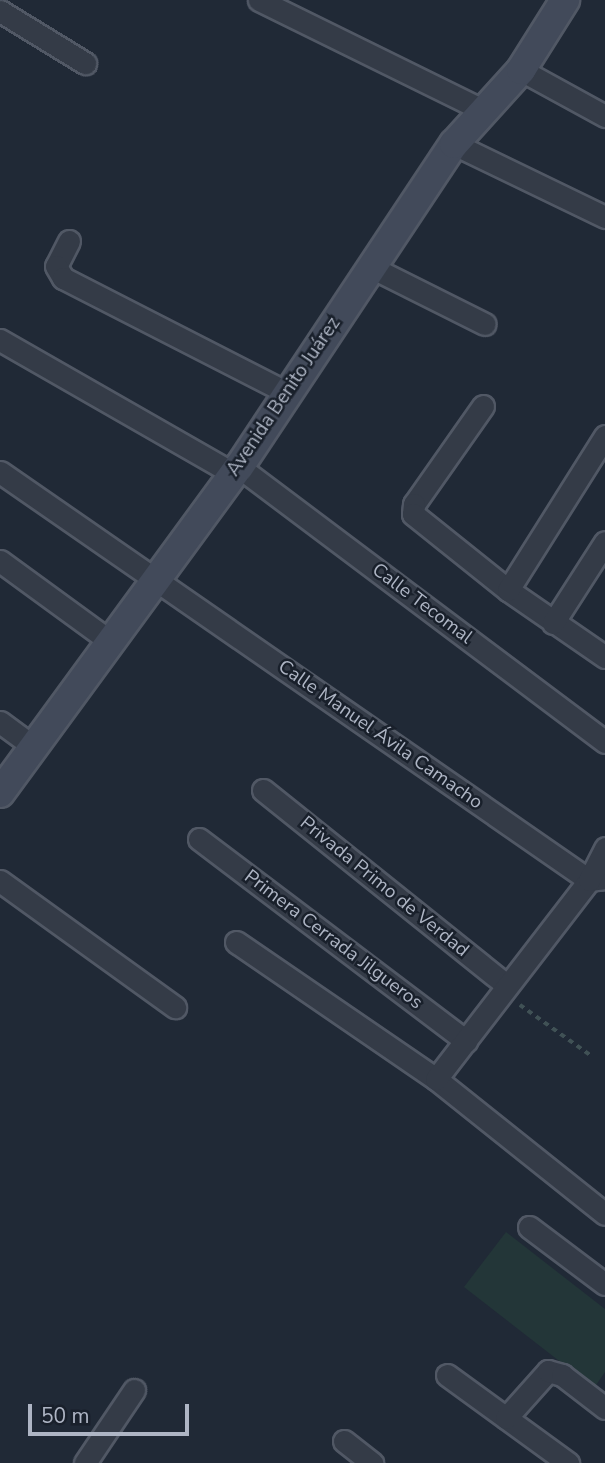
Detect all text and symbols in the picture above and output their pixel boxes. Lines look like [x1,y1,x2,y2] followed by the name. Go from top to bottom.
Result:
[222,313,346,481] street label: Avenida Benito Juárez
[367,559,477,649] street label: Calle Tecomal
[273,656,487,814] street label: Calle Manuel Ávila Camacho
[295,812,473,962] street label: Privada Primo de Verdad
[239,866,427,1014] street label: Primera Cerrada Jilgueros
[32,1390,192,1434] scale bar
[41,1402,90,1430] text: 50 m

